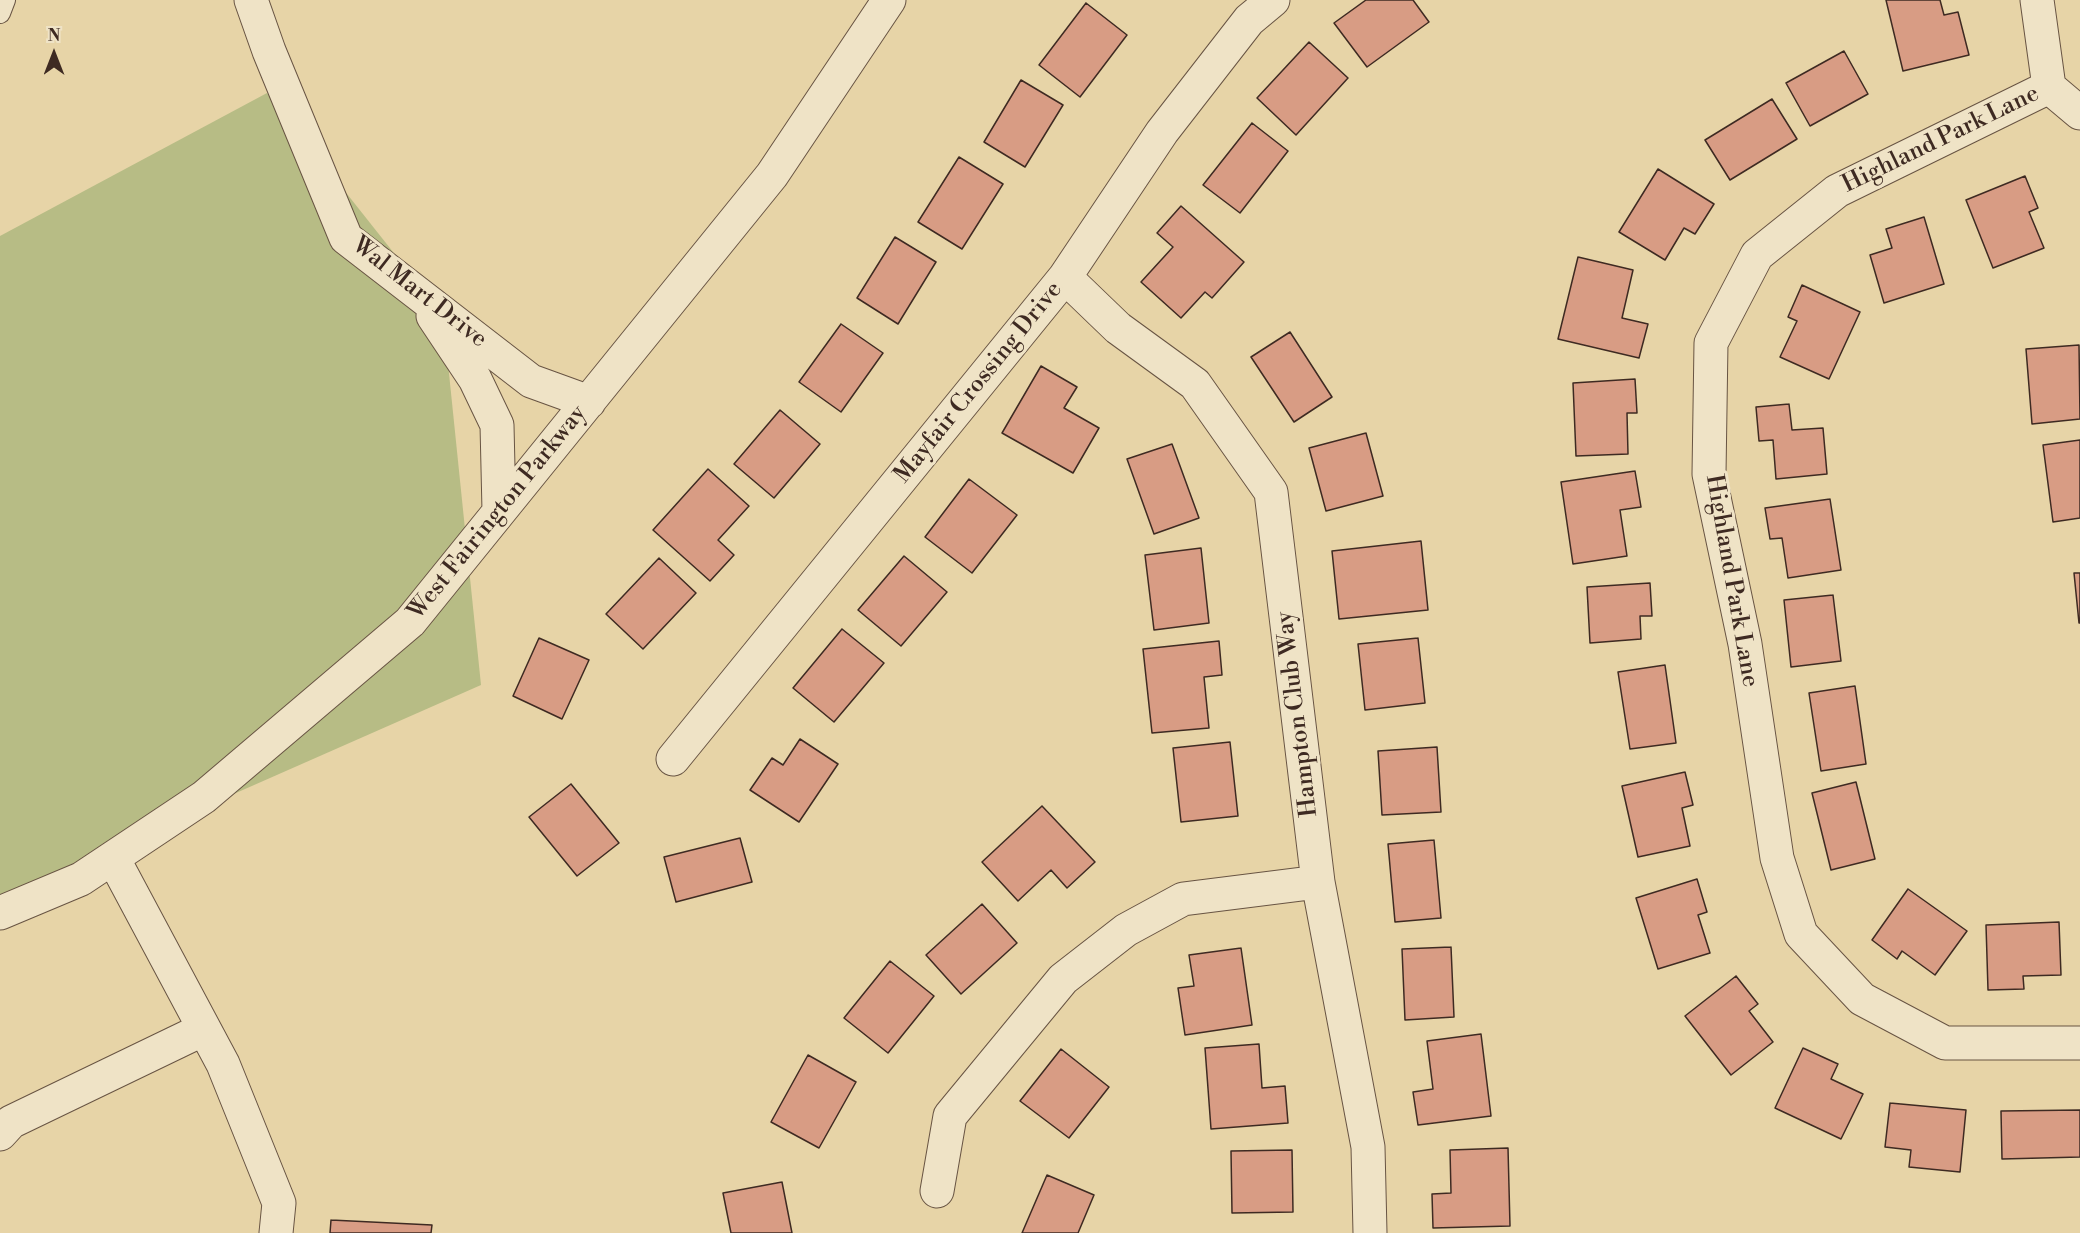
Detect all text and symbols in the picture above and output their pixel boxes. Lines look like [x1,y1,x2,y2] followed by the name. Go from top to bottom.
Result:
[24,24,84,84] north arrow
[48,26,60,46] text: N
[1838,80,2044,200] street label: Highland Park Lane
[346,231,492,355] street label: Wal Mart Drive
[889,277,1069,489] street label: Mayfair Crossing Drive
[403,400,593,626] street label: West Fairington Parkway
[1698,472,1764,690] street label: Highland Park Lane
[1271,610,1325,818] street label: Hampton Club Way

